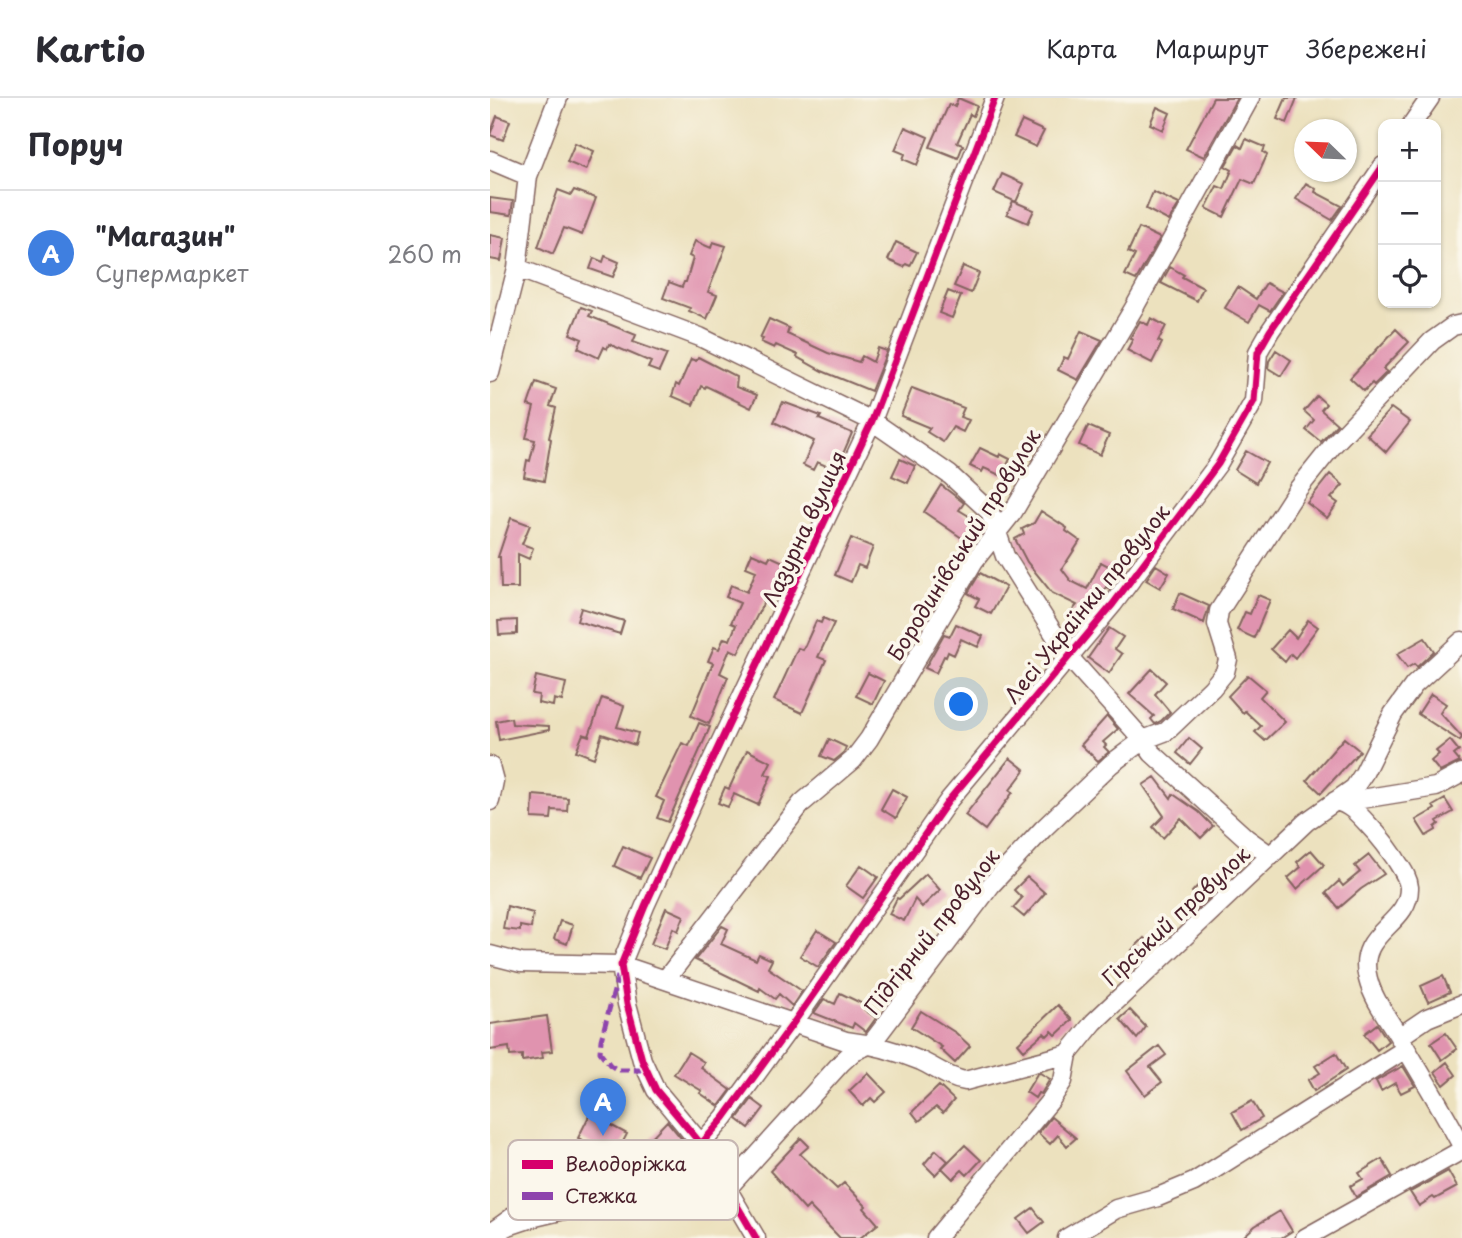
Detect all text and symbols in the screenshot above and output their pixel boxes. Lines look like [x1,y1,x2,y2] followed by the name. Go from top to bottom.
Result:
[35,23,145,73] text: Kartio
[1046,30,1117,66] text: Карта
[1155,30,1268,66] text: Маршрут
[1306,30,1427,66] text: Збережені
[1294,119,1357,182] north arrow
[1378,119,1441,308] map controls
[1378,119,1441,182] button: +
[28,121,123,166] text: Поруч
[1378,182,1441,245] button: −
[95,216,235,255] text: "Магазин"
[42,236,60,271] text: A
[387,236,462,271] text: 260 m
[1378,245,1441,308] button: locate
[95,255,249,290] text: Супермаркет
[878,421,1048,666] street label: Бородинівський провулок
[753,445,853,611] street label: Лазурна вулиця
[995,496,1177,710] street label: Лесі Українки провулок
[944,687,978,721] your location
[1094,837,1257,992] street label: Гірський провулок
[856,840,1007,1021] street label: Підгірний провулок
[580,1078,626,1136] pin: A
[508,1140,738,1220] legend
[565,1149,686,1177] text: Велодоріжка
[565,1181,637,1209] text: Стежка

